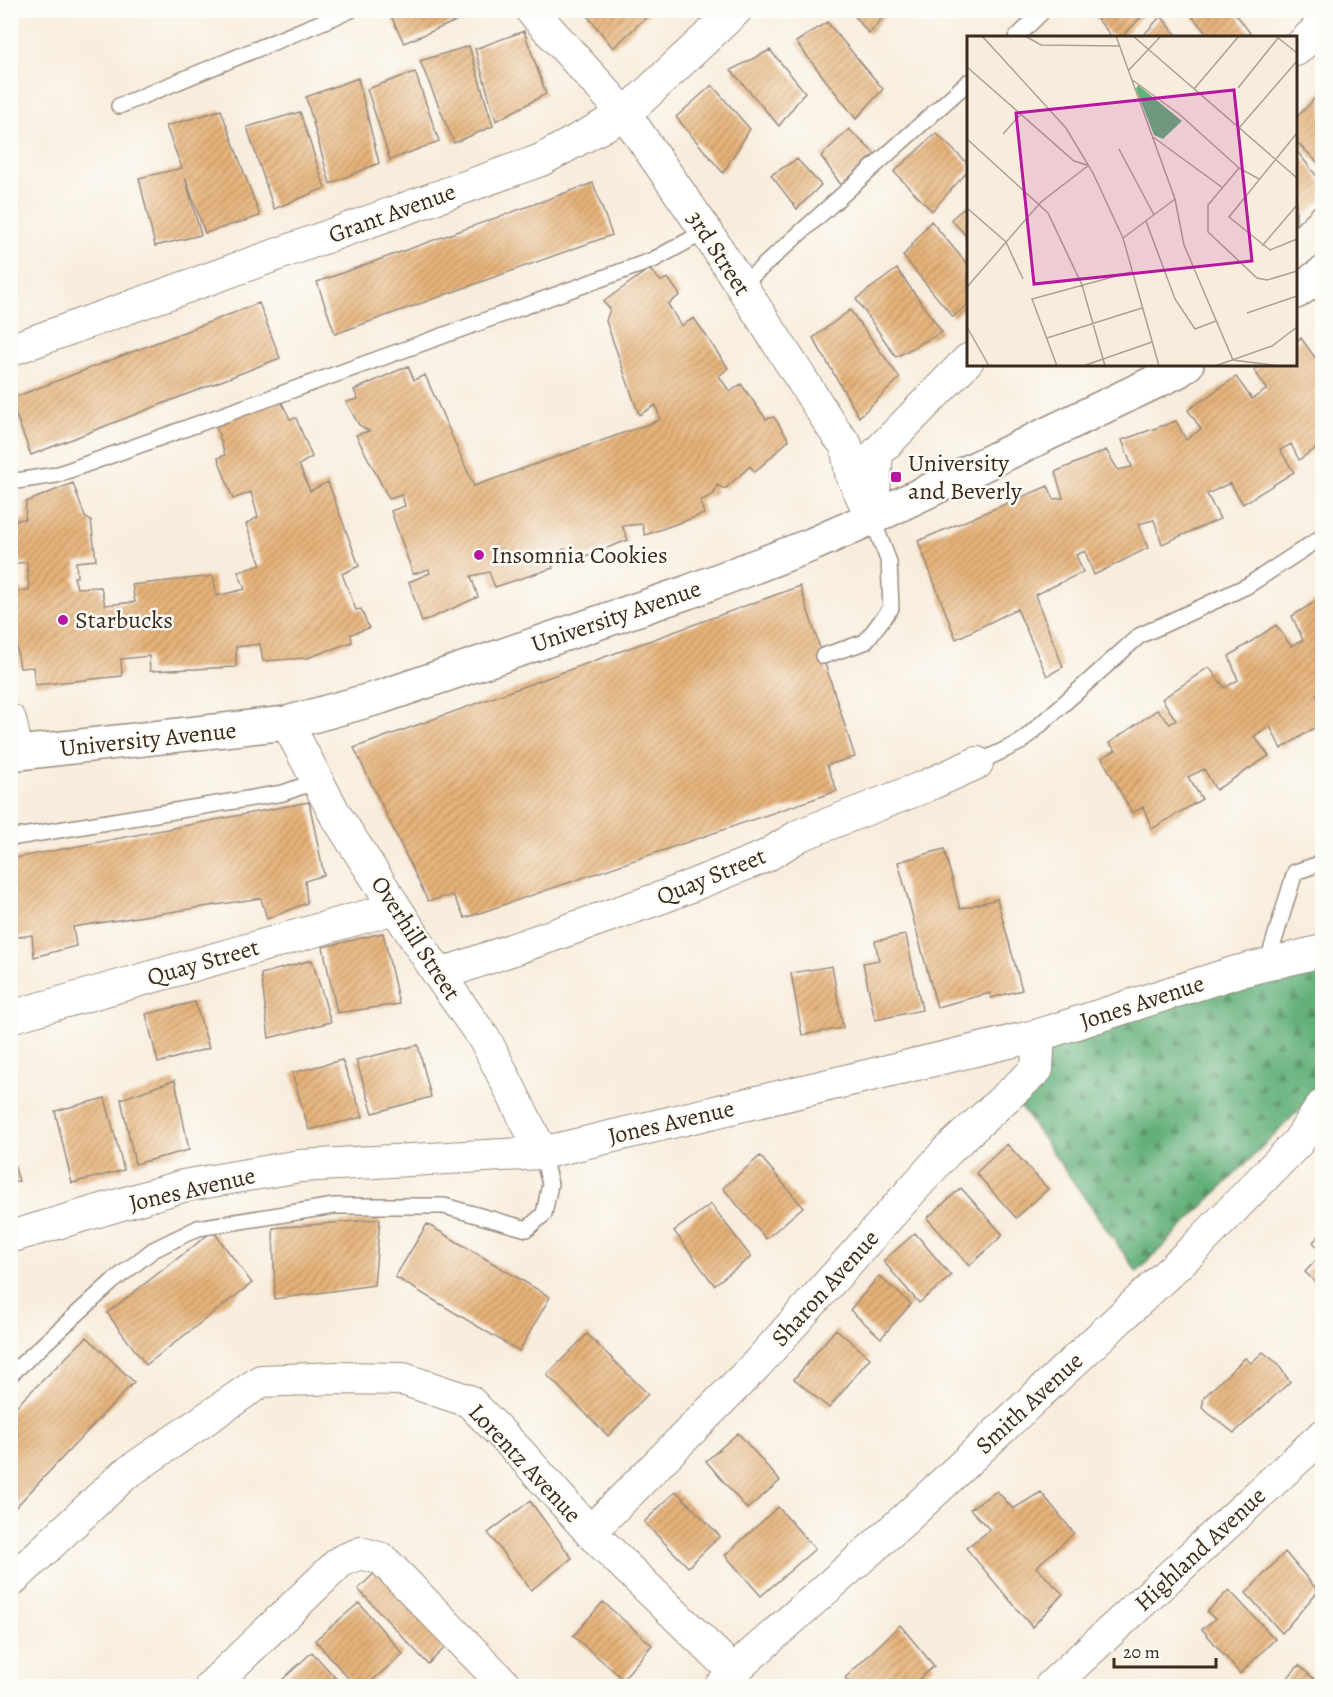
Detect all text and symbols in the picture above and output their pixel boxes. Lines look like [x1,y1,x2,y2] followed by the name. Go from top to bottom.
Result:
[967,36,1297,366] inset map
[324,175,460,251] street label: Grant Avenue
[680,204,758,302] street label: 3rd Street
[908,447,1022,507] place label: University and Beverly
[889,470,903,484] marker: University and Beverly
[491,539,668,571] place label: Insomnia Cookies
[472,548,486,562] marker: Insomnia Cookies
[527,572,705,660] street label: University Avenue
[75,604,173,636] place label: Starbucks
[56,613,70,627] marker: Starbucks
[58,714,238,764] street label: University Avenue
[652,840,770,912] street label: Quay Street
[364,870,468,1006] street label: Overhill Street
[143,931,263,993] street label: Quay Street
[1076,967,1208,1037] street label: Jones Avenue
[605,1092,737,1152] street label: Jones Avenue
[126,1159,258,1219] street label: Jones Avenue
[764,1223,886,1353] street label: Sharon Avenue
[968,1345,1090,1461] street label: Smith Avenue
[461,1396,589,1530] street label: Lorentz Avenue
[1127,1480,1273,1618] street label: Highland Avenue
[1114,1631,1216,1669] scale bar
[1123,1640,1160,1664] text: 20 m

